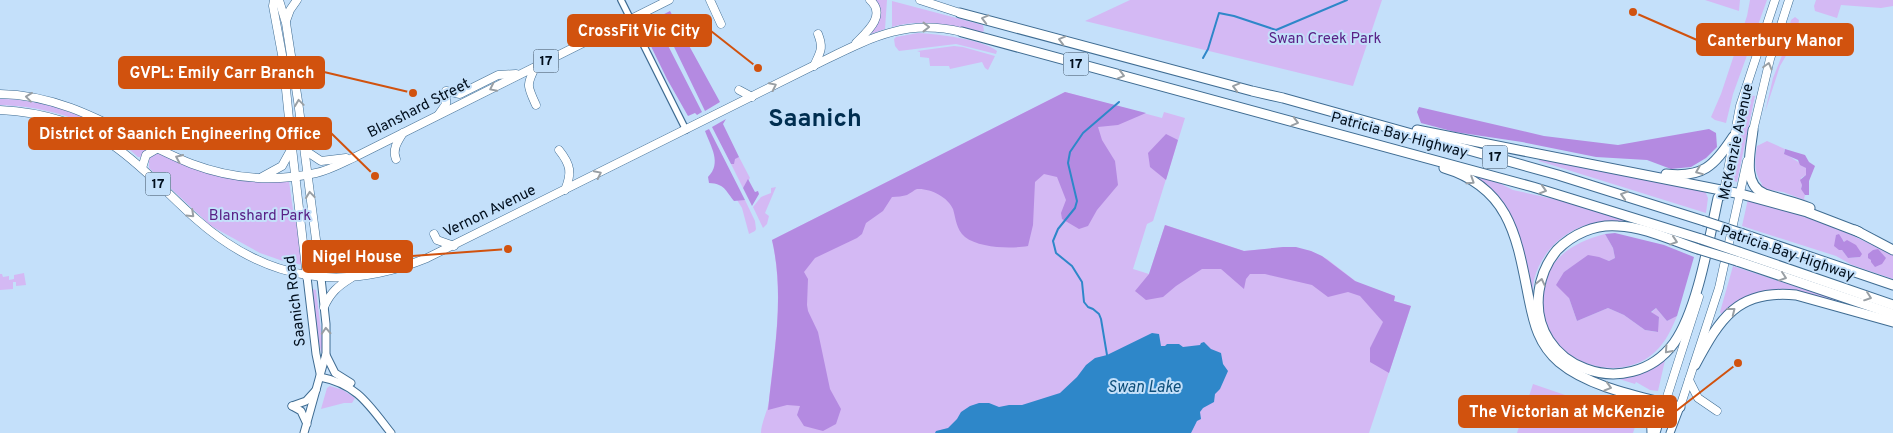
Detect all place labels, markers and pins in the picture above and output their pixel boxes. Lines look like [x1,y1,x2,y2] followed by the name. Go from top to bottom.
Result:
[568,15,711,46] callout: CrossFit Vic City
[1697,24,1853,55] callout: Canterbury Manor
[119,57,324,88] callout: GVPL: Emily Carr Branch
[29,118,331,149] callout: District of Saanich Engineering Office
[303,241,412,272] callout: Nigel House
[1459,396,1676,427] callout: The Victorian at McKenzie

